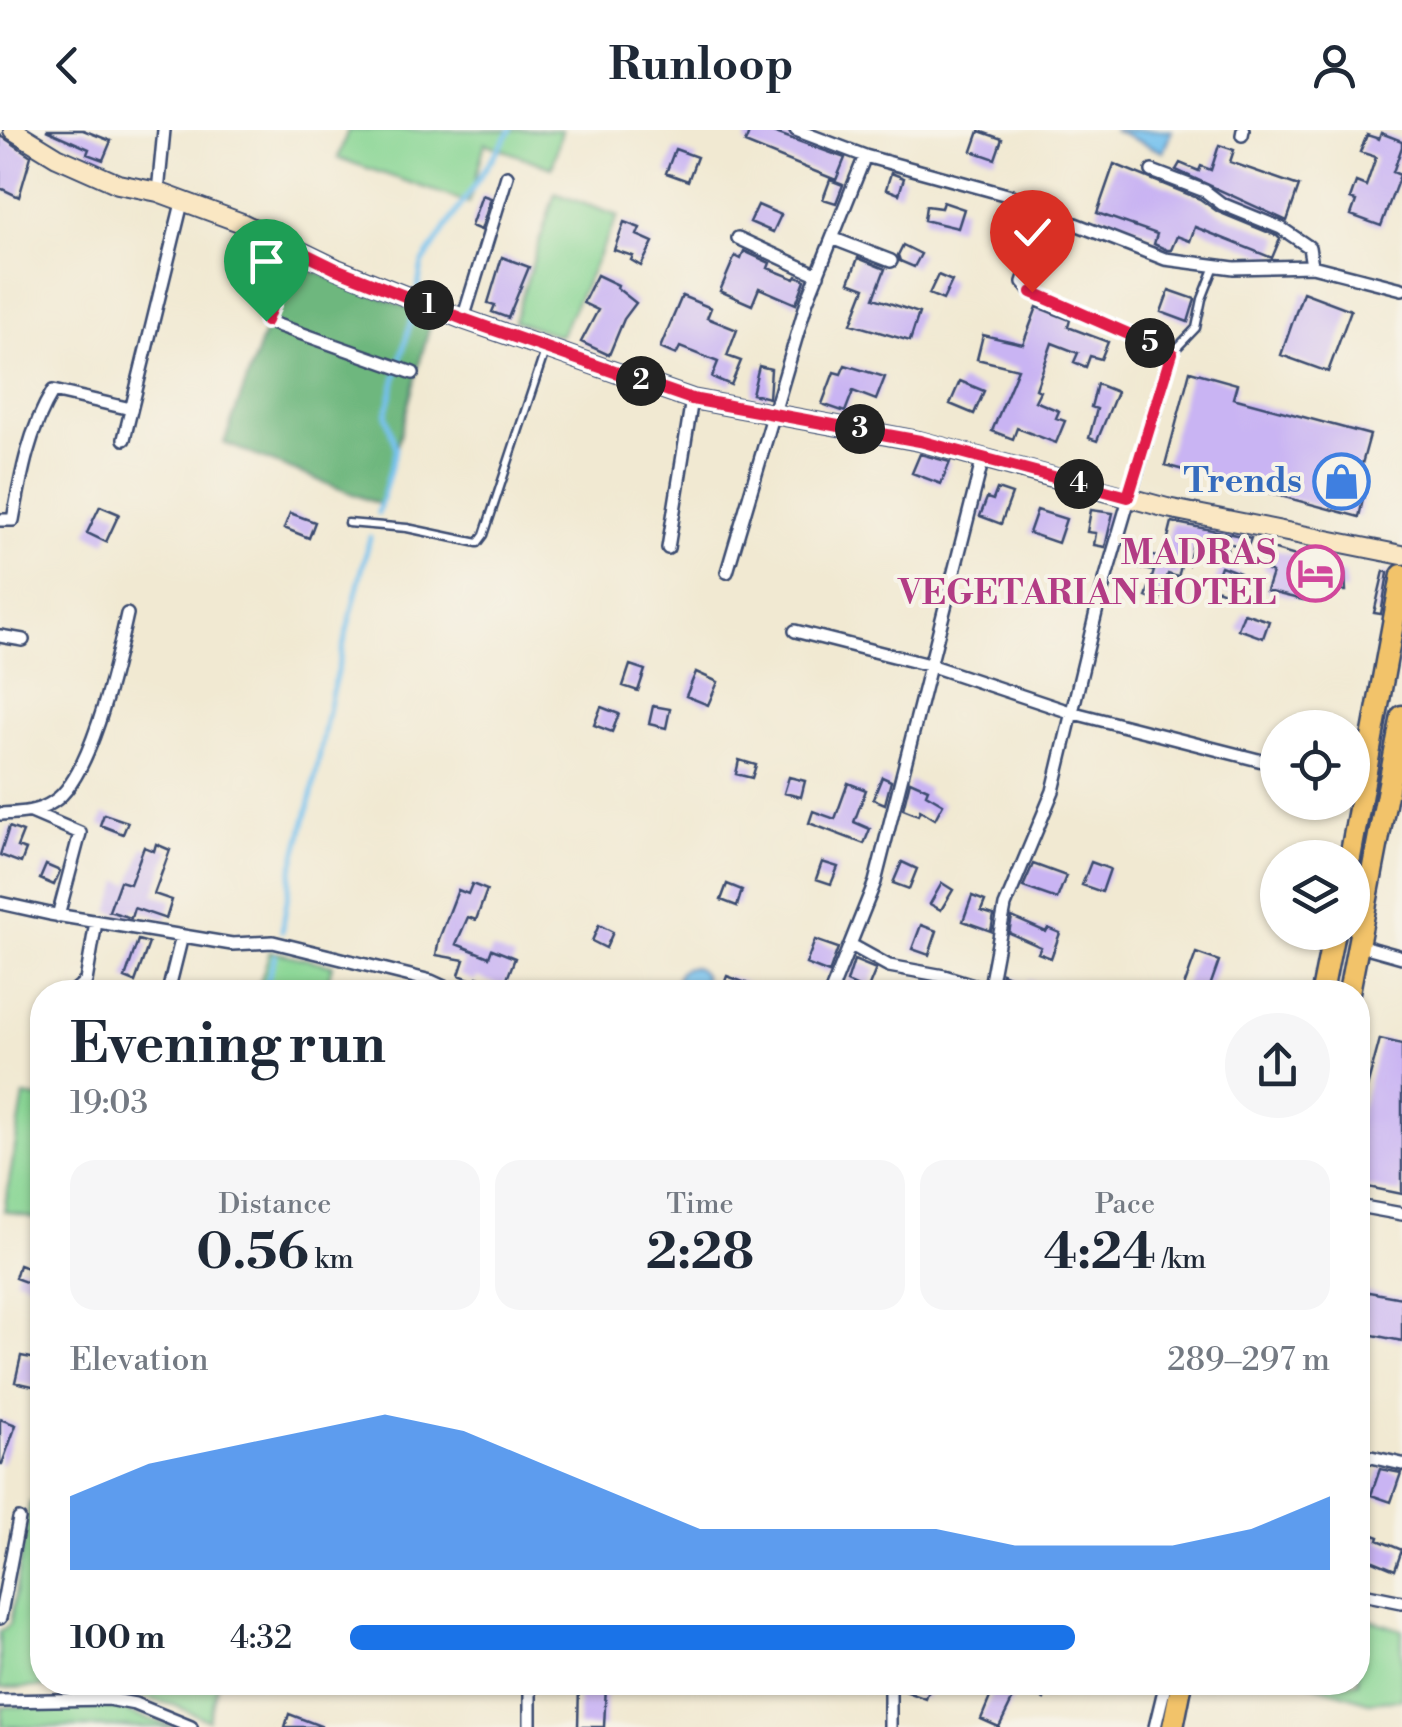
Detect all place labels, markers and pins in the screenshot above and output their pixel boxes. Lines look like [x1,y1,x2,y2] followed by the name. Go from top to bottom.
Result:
[990,190,1075,293] pin
[224,219,309,322] pin
[404,280,454,330] pin: 1
[1125,318,1175,368] pin: 5
[616,356,666,406] pin: 2
[835,404,885,454] pin: 3
[1311,451,1371,511] shop icon: Trends
[1054,459,1104,509] pin: 4
[1184,460,1302,503] place label: Trends
[897,532,1276,615] place label: MADRAS VEGETARIAN HOTEL
[1285,543,1345,603] hotel icon: MADRAS VEGETARIAN HOTEL

